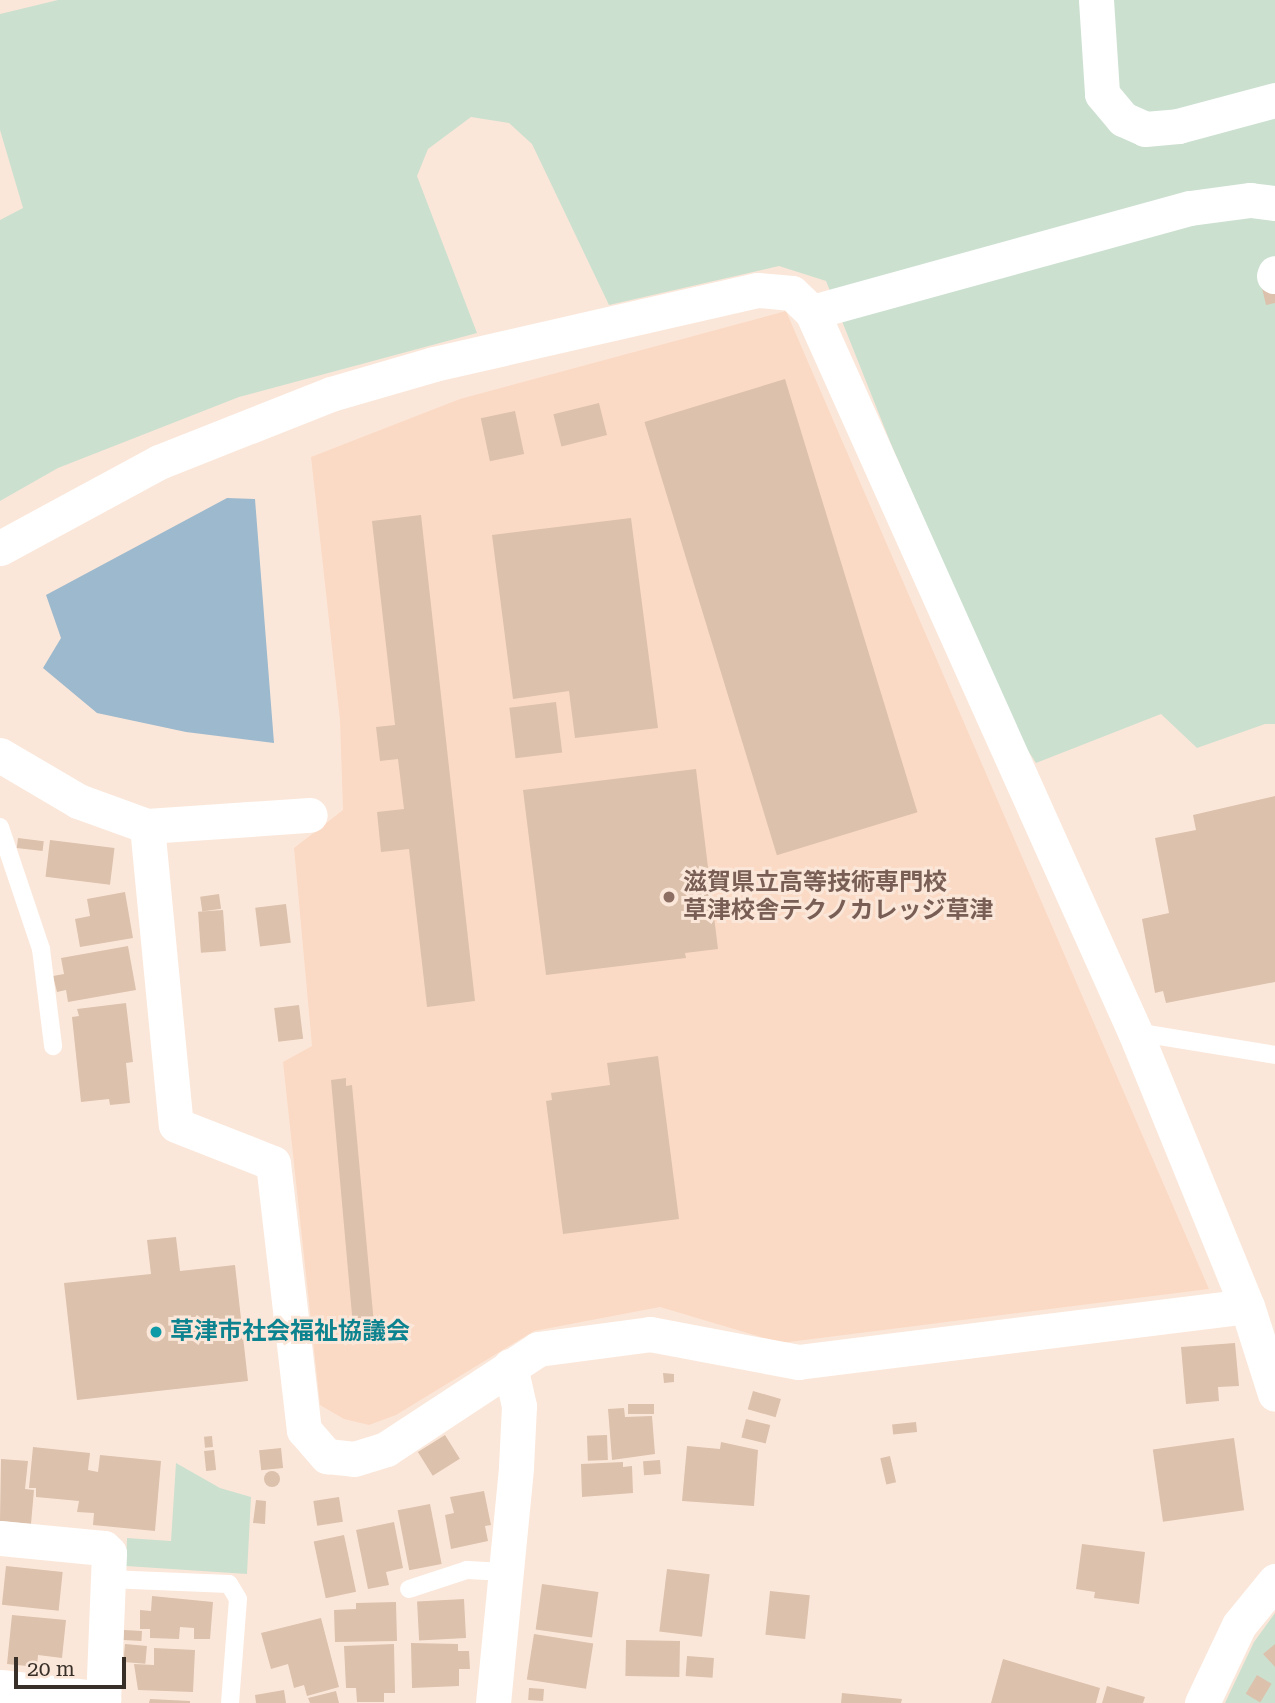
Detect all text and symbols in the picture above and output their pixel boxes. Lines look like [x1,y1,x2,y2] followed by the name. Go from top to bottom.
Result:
[683,869,995,925] place label: 滋賀県立高等技術専門校 草津校舎テクノカレッジ草津
[661,889,677,905] marker: 滋賀県立高等技術専門校 草津校舎テクノカレッジ草津
[170,1318,410,1346] place label: 草津市社会福祉協議会
[148,1324,164,1340] marker: 草津市社会福祉協議会
[18,1644,130,1688] scale bar
[27,1657,75,1681] text: 20 m

